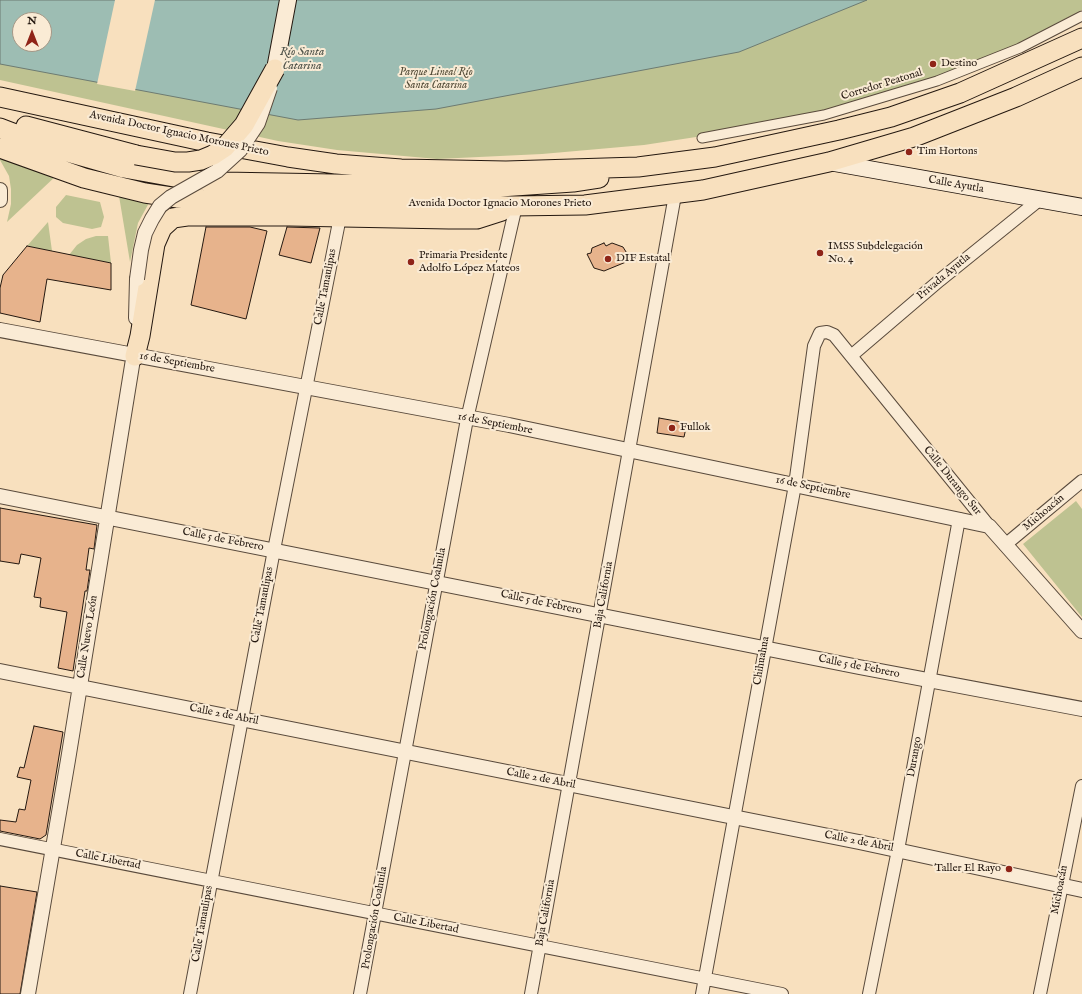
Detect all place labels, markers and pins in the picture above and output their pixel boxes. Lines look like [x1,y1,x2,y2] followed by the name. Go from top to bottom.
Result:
[941,57,977,71] place label: Destino
[928,59,938,69] marker: Destino
[917,145,977,159] place label: Tim Hortons
[904,147,914,157] marker: Tim Hortons
[828,240,923,266] place label: IMSS Subdelegación No. 4
[815,248,825,258] marker: IMSS Subdelegación No. 4
[419,249,520,275] place label: Primaria Presidente Adolfo López Mateos
[616,252,670,266] place label: DIF Estatal
[603,254,613,264] marker: DIF Estatal
[406,257,416,267] marker: Primaria Presidente Adolfo López Mateos
[680,421,710,435] place label: Fullok
[667,423,677,433] marker: Fullok
[934,862,1001,876] place label: Taller El Rayo
[1004,864,1014,874] marker: Taller El Rayo

